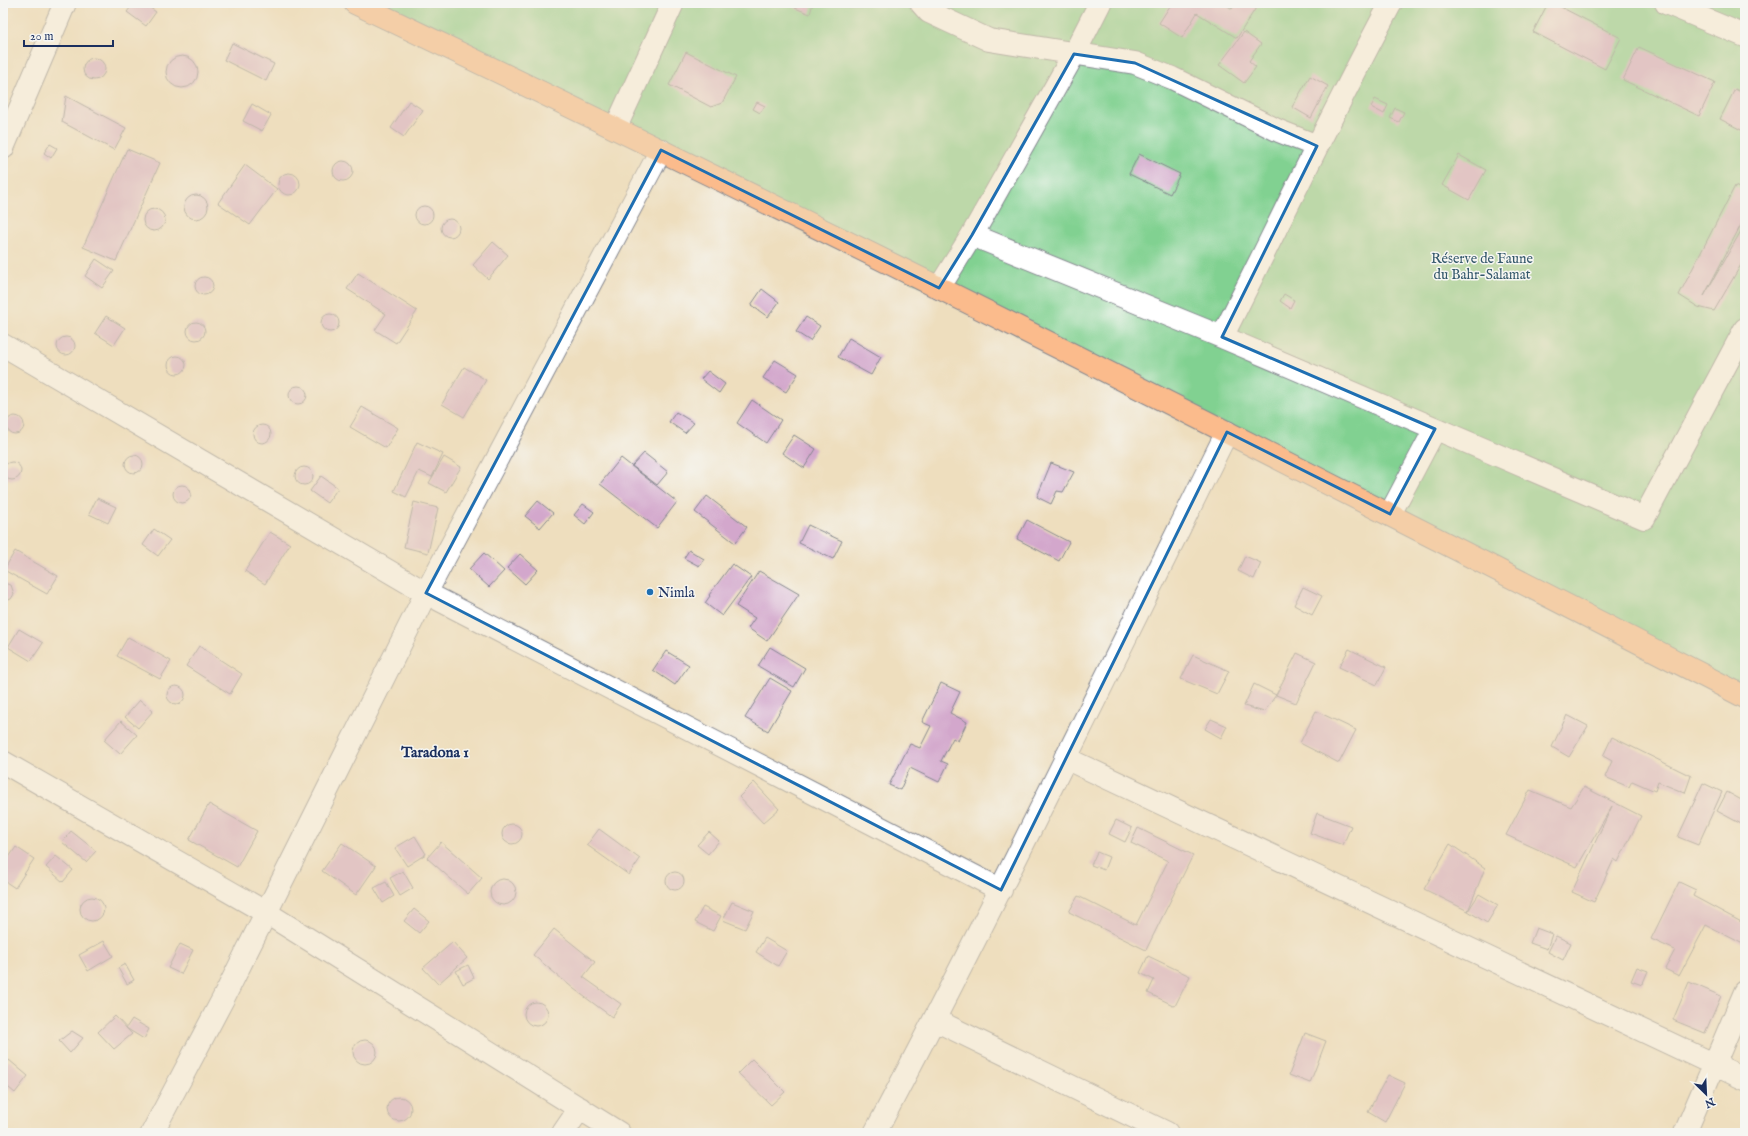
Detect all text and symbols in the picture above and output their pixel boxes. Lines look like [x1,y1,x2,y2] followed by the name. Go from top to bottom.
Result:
[24,22,113,48] scale bar
[30,29,53,44] text: 20 m
[1431,250,1534,284] park label: Réserve de Faune du Bahr-Salamat
[658,584,695,602] place label: Nimla
[645,587,655,597] marker: Nimla
[400,743,469,762] district label: Taradona 1
[1686,1074,1726,1114] north arrow
[1702,1093,1718,1111] text: N

